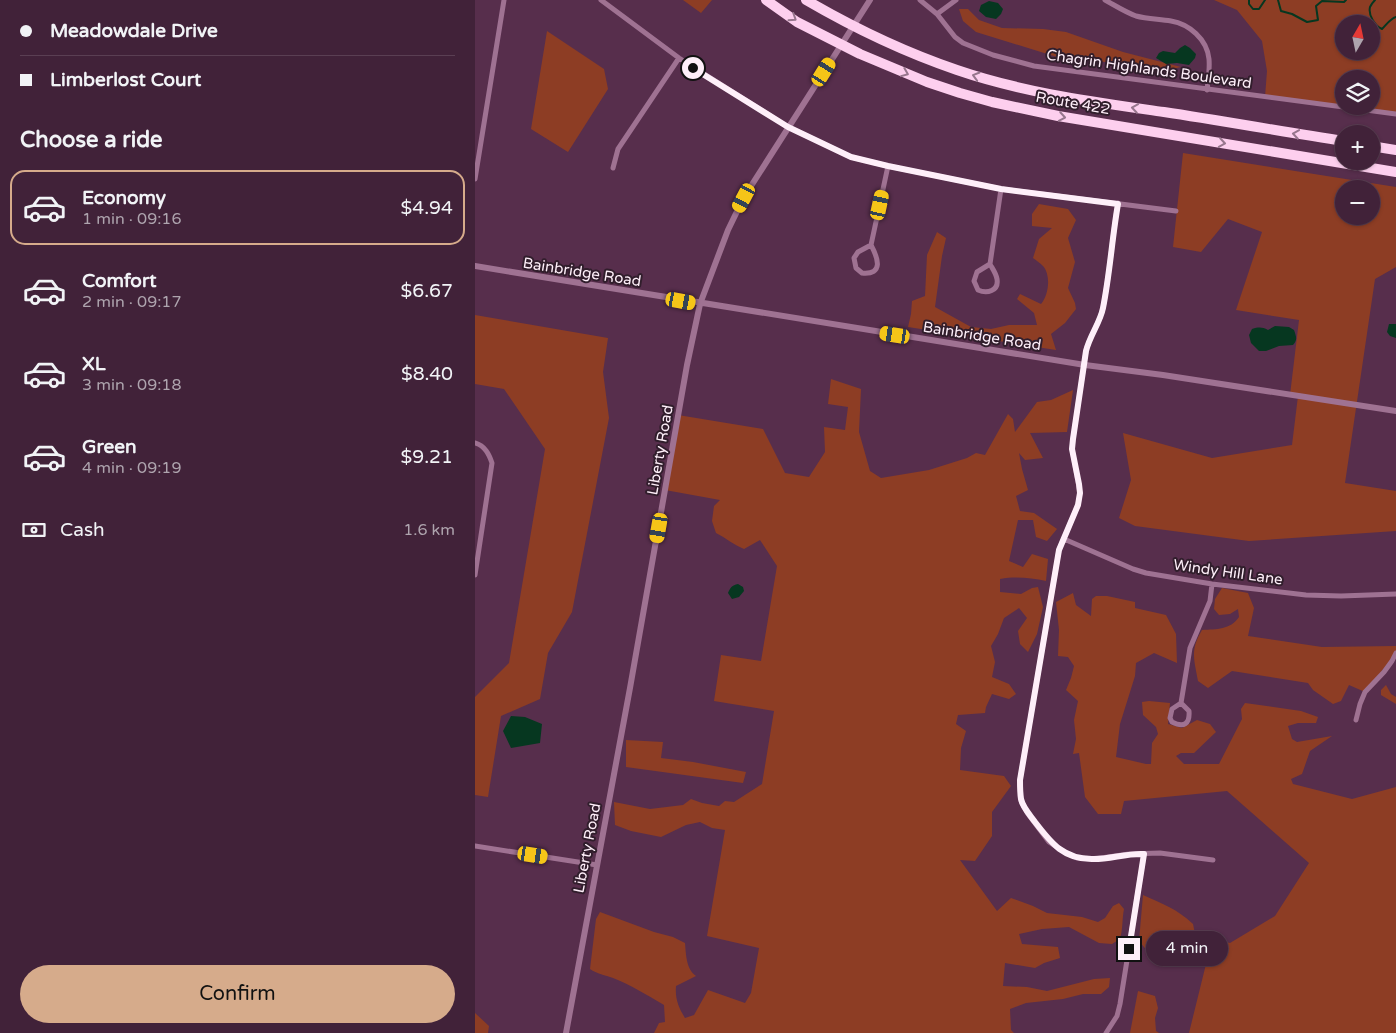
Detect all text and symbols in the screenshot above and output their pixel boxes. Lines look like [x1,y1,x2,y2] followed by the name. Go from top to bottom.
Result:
[787,12,796,22] one-way arrow
[1335,15,1380,60] north arrow
[1335,15,1380,225] map controls
[50,20,218,42] text: Meadowdale Drive
[1045,46,1253,92] street label: Chagrin Highlands Boulevard
[809,55,838,89] car
[682,57,704,79] route start
[901,67,909,77] one-way arrow
[50,69,201,91] text: Limberlost Court
[1335,70,1380,115] button: layers
[972,71,981,81] one-way arrow
[1034,88,1112,118] street label: Route 422
[1131,103,1139,114] one-way arrow
[1057,111,1066,121] one-way arrow
[1335,125,1380,170] button: +
[20,127,163,153] text: Choose a ride
[1291,129,1300,139] one-way arrow
[1217,138,1226,148] one-way arrow
[1335,180,1380,225] button: −
[730,181,757,215] car
[22,185,67,230] icon: car
[82,187,166,209] text: Economy
[869,189,890,221] car
[401,197,453,219] text: $4.94
[82,209,181,229] text: 1 min · 09:16
[522,254,642,290] street label: Bainbridge Road
[22,268,67,313] icon: car
[82,270,156,292] text: Comfort
[401,280,453,302] text: $6.67
[664,291,697,311] car
[82,292,181,312] text: 2 min · 09:17
[922,318,1042,354] street label: Bainbridge Road
[879,325,910,345] car
[22,351,67,396] icon: car
[82,353,106,375] text: XL
[401,363,453,385] text: $8.40
[82,375,181,395] text: 3 min · 09:18
[643,403,677,497] street label: Liberty Road
[22,434,67,479] icon: car
[82,436,136,458] text: Green
[401,446,453,468] text: $9.21
[82,458,181,478] text: 4 min · 09:19
[649,512,668,544] car
[20,516,48,544] icon: cash
[60,519,105,541] text: Cash
[403,520,455,540] text: 1.6 km
[1172,555,1284,589] street label: Windy Hill Lane
[569,801,605,895] street label: Liberty Road
[517,845,548,865] car
[1147,932,1229,966] callout: 4 min
[1118,938,1140,960] route end
[1166,938,1208,958] text: 4 min
[20,965,455,1023] button: Confirm

